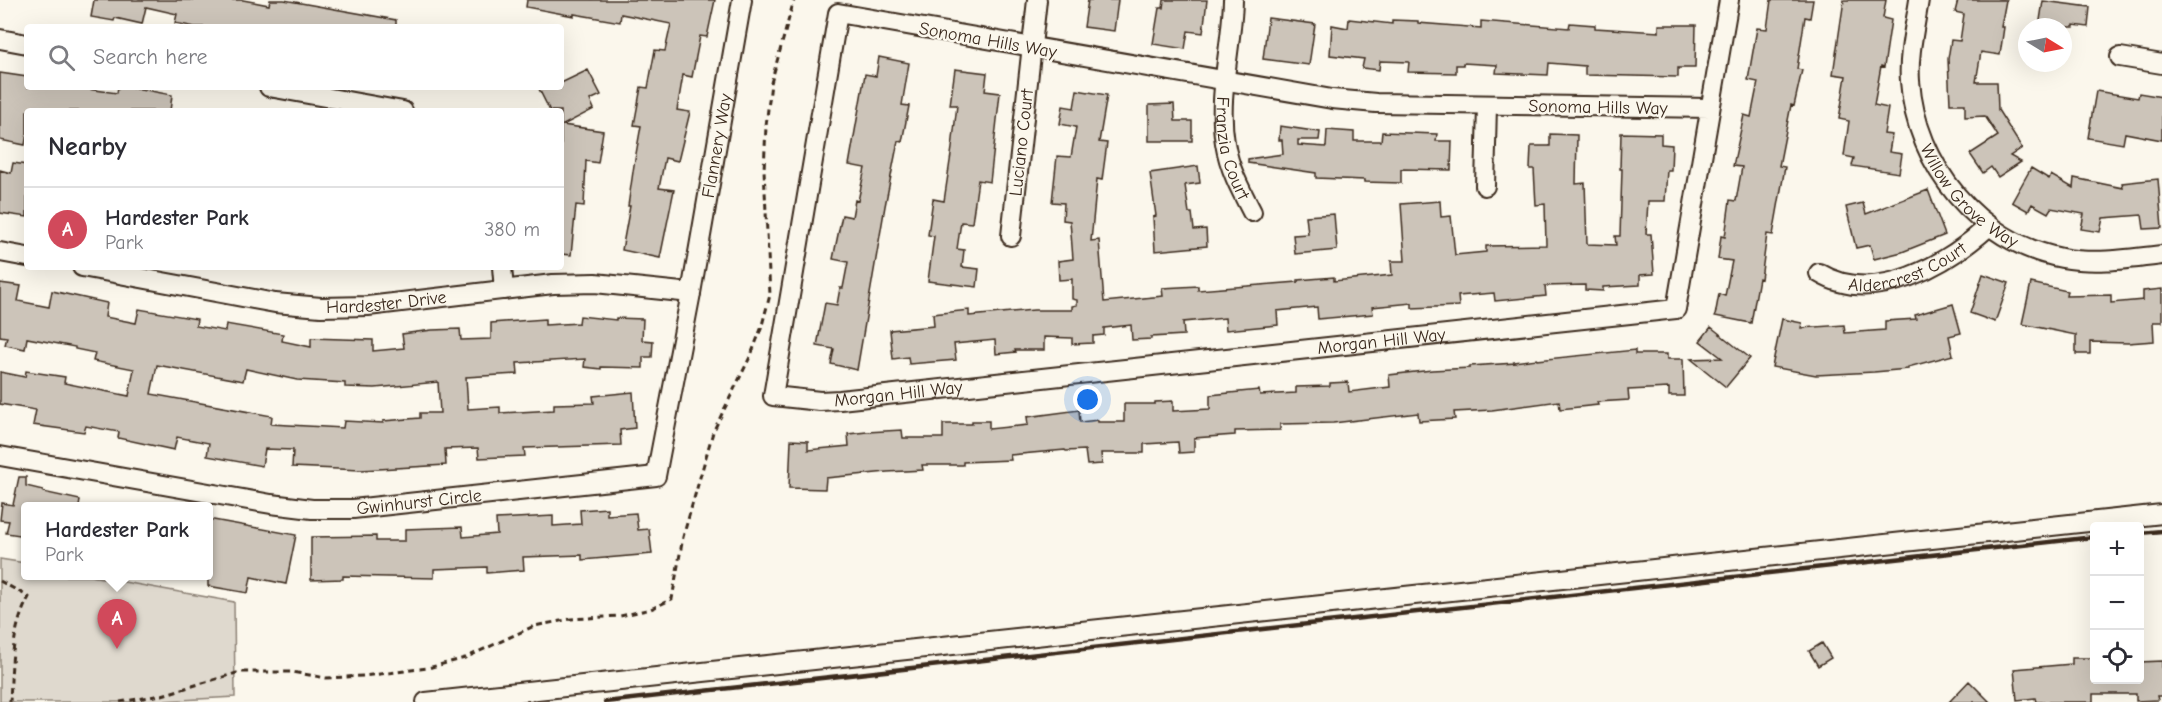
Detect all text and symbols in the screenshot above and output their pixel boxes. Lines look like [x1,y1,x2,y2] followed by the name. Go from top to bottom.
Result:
[917,18,1059,63] street label: Sonoma Hills Way
[2018,18,2072,72] north arrow
[24,24,564,90] search box
[45,41,78,74] icon: search
[93,44,208,70] text: Search here
[1005,87,1038,197] street label: Luciano Court
[698,91,737,200] street label: Flannery Way
[1212,96,1254,204] street label: Franzia Court
[1528,96,1669,119] street label: Sonoma Hills Way
[48,132,127,162] text: Nearby
[1915,141,2022,253] street label: Willow Grove Way
[105,205,249,231] text: Hardester Park
[62,218,73,241] text: A
[484,218,540,241] text: 380 m
[105,231,143,254] text: Park
[1847,237,1971,296] street label: Aldercrest Court
[326,287,448,318] street label: Hardester Drive
[1316,324,1448,359] street label: Morgan Hill Way
[833,377,964,412] street label: Morgan Hill Way
[1073,385,1102,414] your location
[355,485,483,520] street label: Gwinhurst Circle
[21,502,213,580] popup
[45,517,189,543] text: Hardester Park
[2090,522,2144,684] map controls
[2090,522,2144,576] button: +
[45,543,83,566] text: Park
[2090,576,2144,630] button: −
[98,600,136,649] pin: A
[2090,630,2144,684] button: locate

